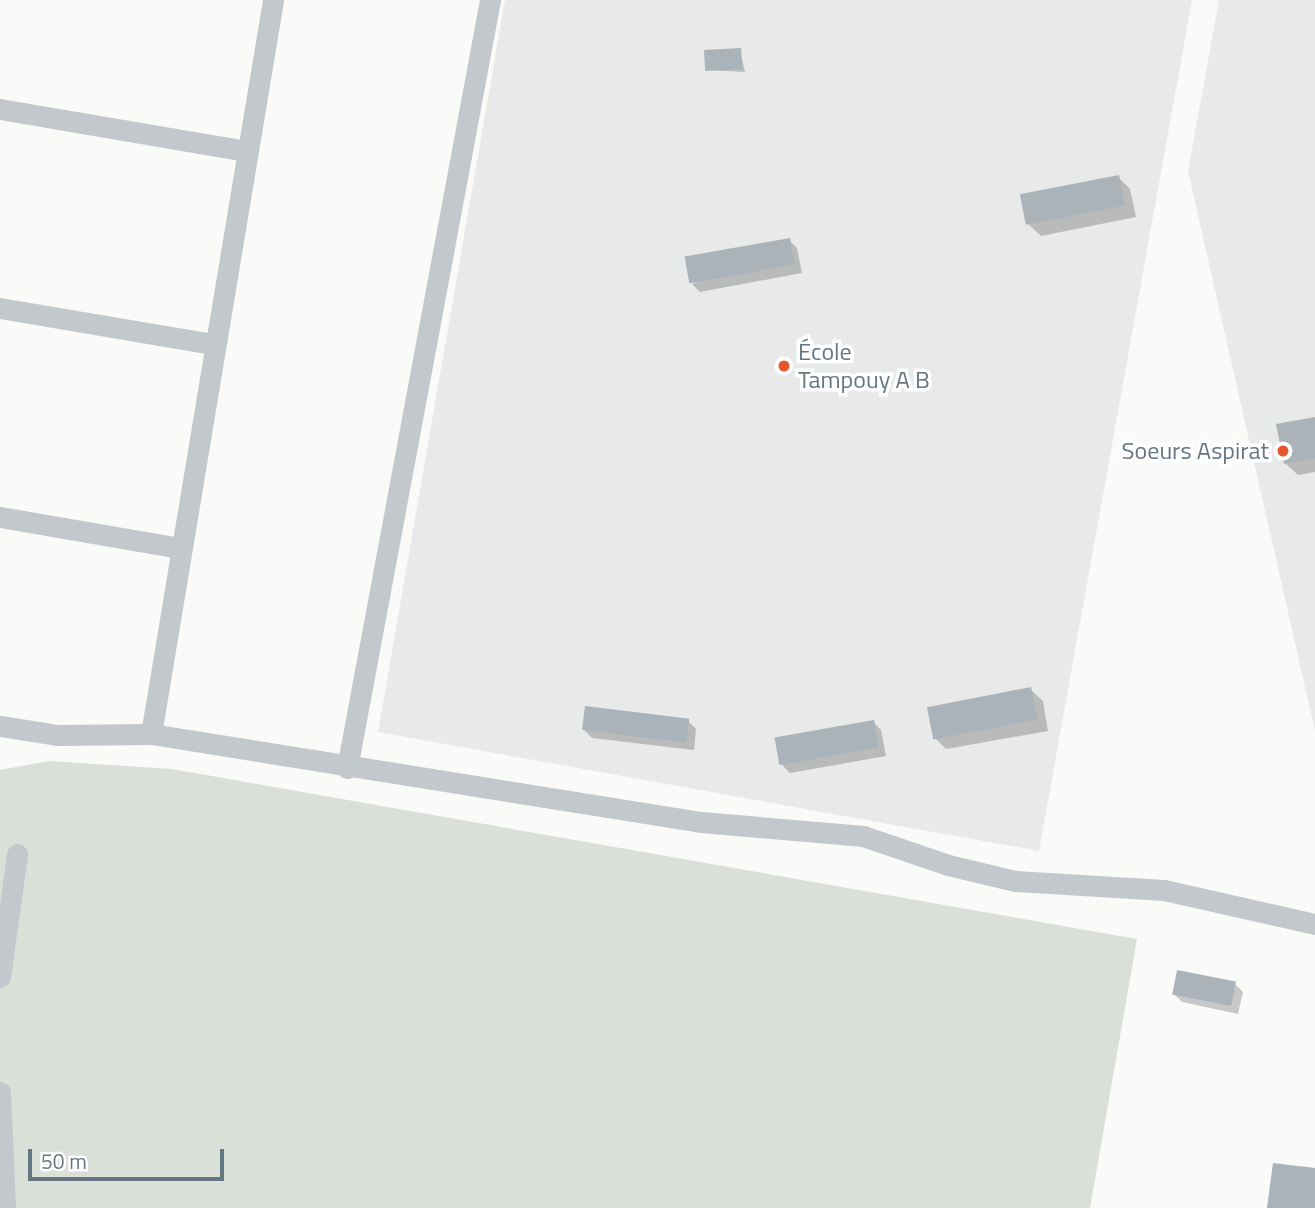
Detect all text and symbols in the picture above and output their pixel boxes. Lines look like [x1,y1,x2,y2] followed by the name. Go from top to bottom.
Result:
[798,338,930,394] place label: École Tampouy A B
[776,358,792,374] marker: École Tampouy A B
[1122,437,1269,465] place label: Soeurs Aspirat
[1275,443,1291,459] marker: Soeurs Aspirat
[32,1134,228,1178] scale bar
[41,1145,87,1177] text: 50 m

